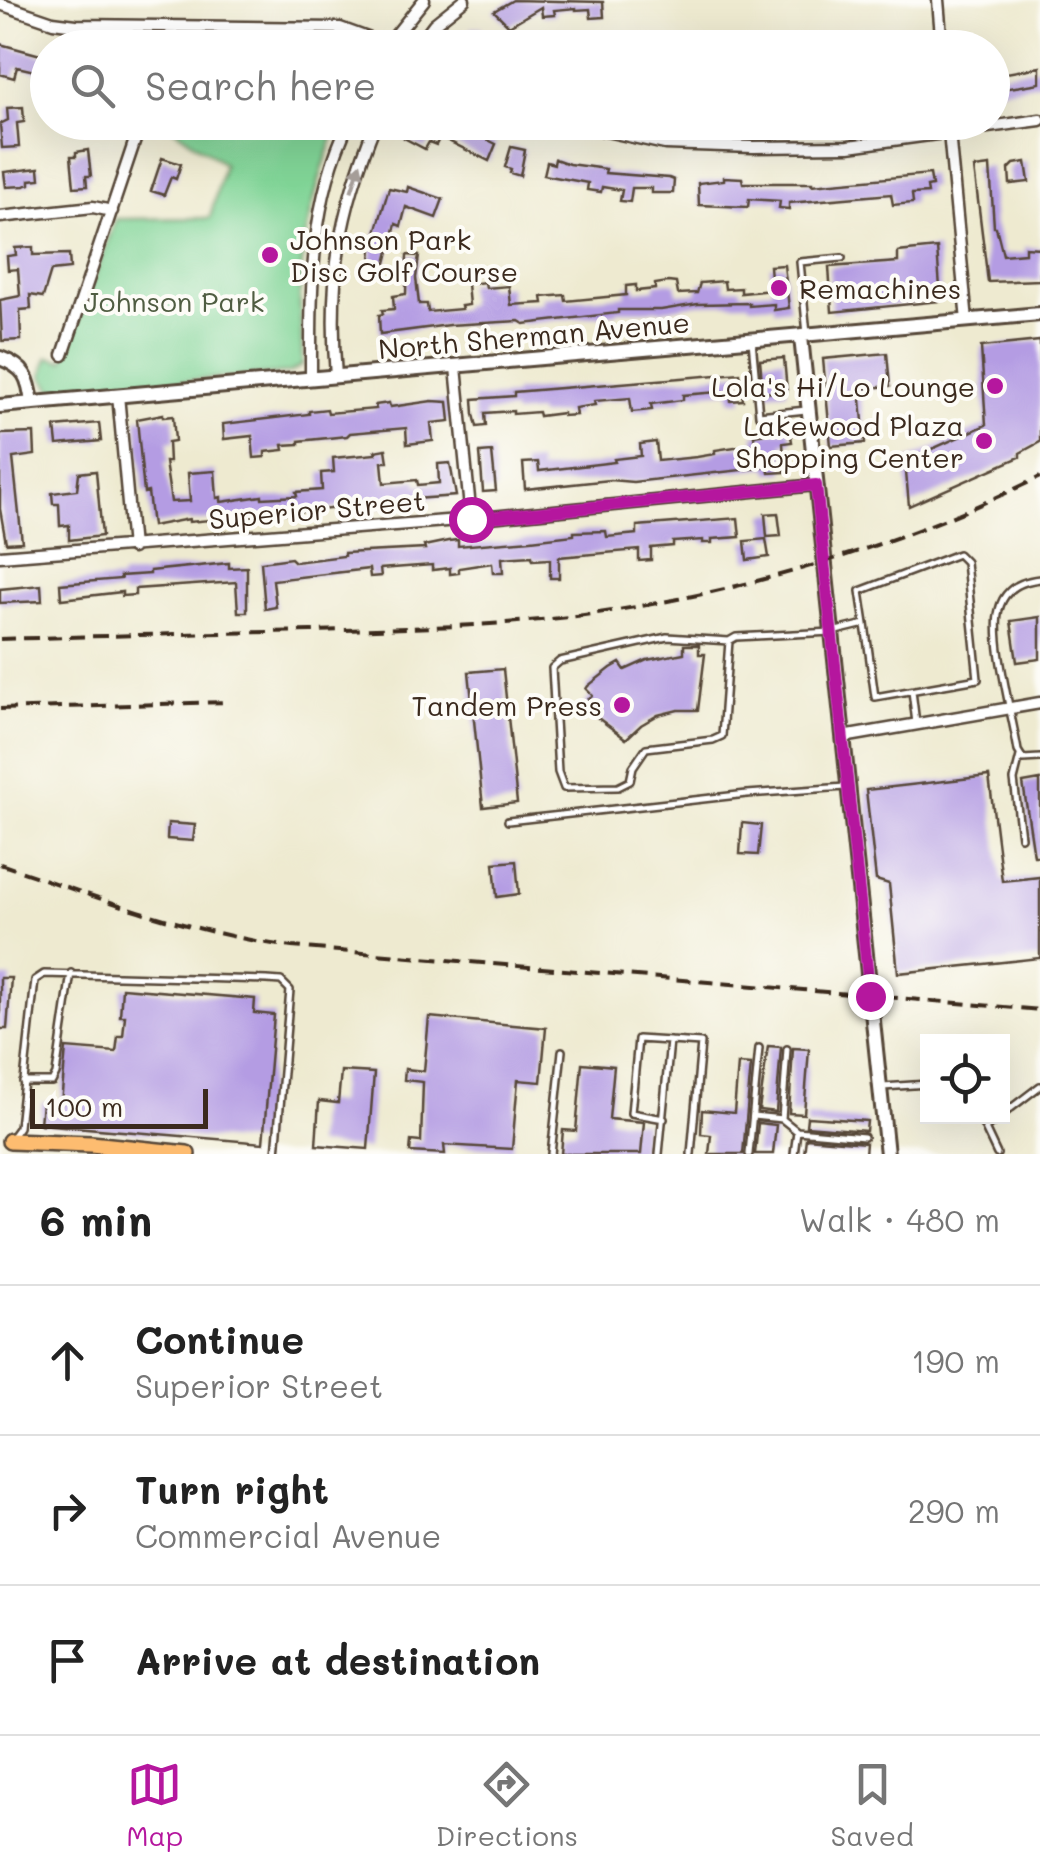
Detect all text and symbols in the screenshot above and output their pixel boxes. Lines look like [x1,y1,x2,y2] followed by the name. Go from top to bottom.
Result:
[30,30,1010,140] search box
[65,58,120,113] icon: search
[145,60,376,110] text: Search here
[349,162,364,192] one-way arrow
[290,221,518,289] place label: Johnson Park Disc Golf Course
[259,244,281,266] marker: Johnson Park Disc Golf Course
[799,270,961,306] place label: Remachines
[768,277,790,299] marker: Remachines
[83,283,265,319] park label: Johnson Park
[377,303,691,367] street label: North Sherman Avenue
[711,368,975,404] place label: Lola's Hi/Lo Lounge
[984,375,1006,397] marker: Lola's Hi/Lo Lounge
[735,407,964,475] place label: Lakewood Plaza Shopping Center
[973,430,995,452] marker: Lakewood Plaza Shopping Center
[207,482,427,536] street label: Superior Street
[449,497,495,543] route start
[411,687,602,723] place label: Tandem Press
[611,694,633,716] marker: Tandem Press
[848,974,894,1020] route end
[920,1034,1010,1124] map controls
[920,1034,1010,1124] button: locate
[30,1084,208,1128] scale bar
[45,1088,123,1124] text: 100 m
[40,1192,152,1247] text: 6 min
[799,1198,1000,1240] text: Walk · 480 m
[135,1314,304,1364] text: Continue
[40,1333,95,1388] icon: ahead
[911,1339,1000,1381] text: 190 m
[135,1364,383,1406] text: Superior Street
[135,1464,329,1514] text: Turn right
[40,1483,95,1538] icon: right
[908,1489,1000,1531] text: 290 m
[135,1514,441,1556] text: Commercial Avenue
[40,1633,95,1688] icon: arrive
[135,1635,540,1685] text: Arrive at destination
[126,1757,183,1853] tab: Map
[436,1757,578,1853] tab: Directions
[831,1757,914,1853] tab: Saved

